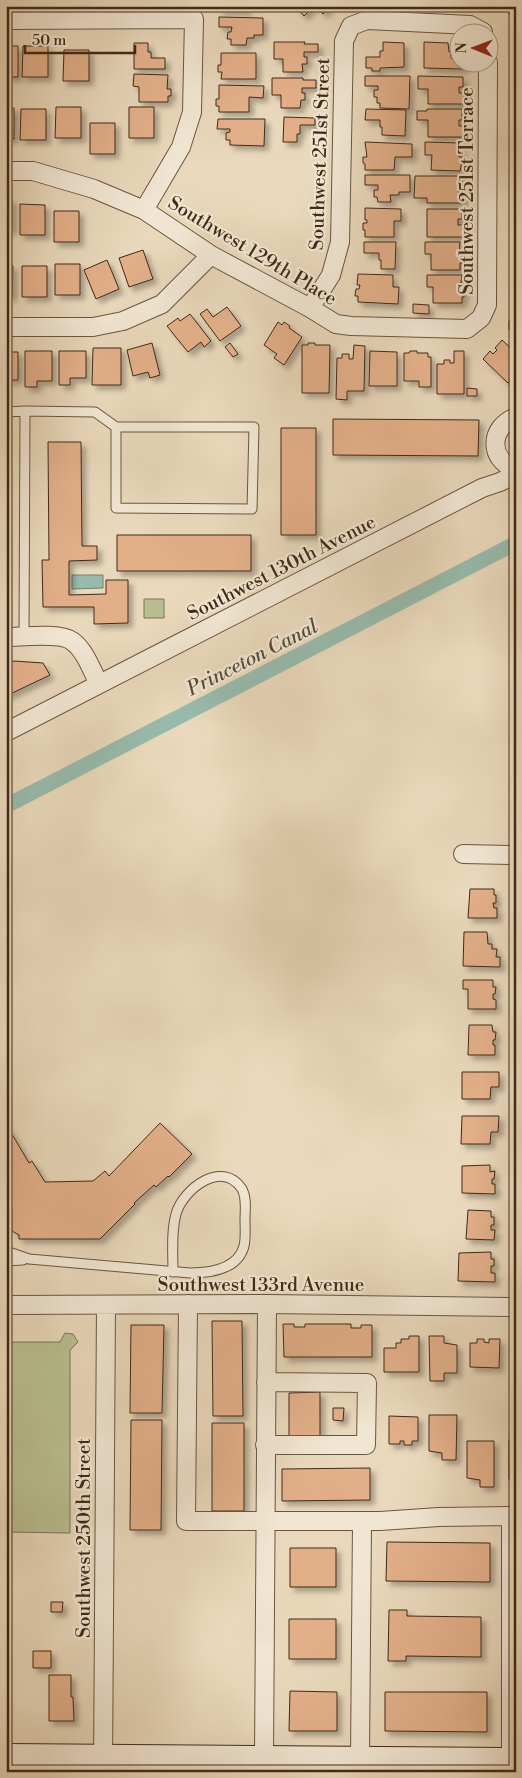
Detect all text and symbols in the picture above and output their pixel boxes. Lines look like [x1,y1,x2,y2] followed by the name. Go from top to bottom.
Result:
[25,22,135,54] scale bar
[450,22,500,72] north arrow
[32,31,66,50] text: 50 m
[453,42,471,53] text: N
[305,57,335,251] street label: Southwest 251st Street
[455,87,479,295] street label: Southwest 251st Terrace
[164,191,341,311] street label: Southwest 129th Place
[183,510,380,626] street label: Southwest 130th Avenue
[182,614,323,703] water label: Princeton Canal
[158,1273,364,1297] street label: Southwest 133rd Avenue
[72,1438,96,1638] street label: Southwest 250th Street

